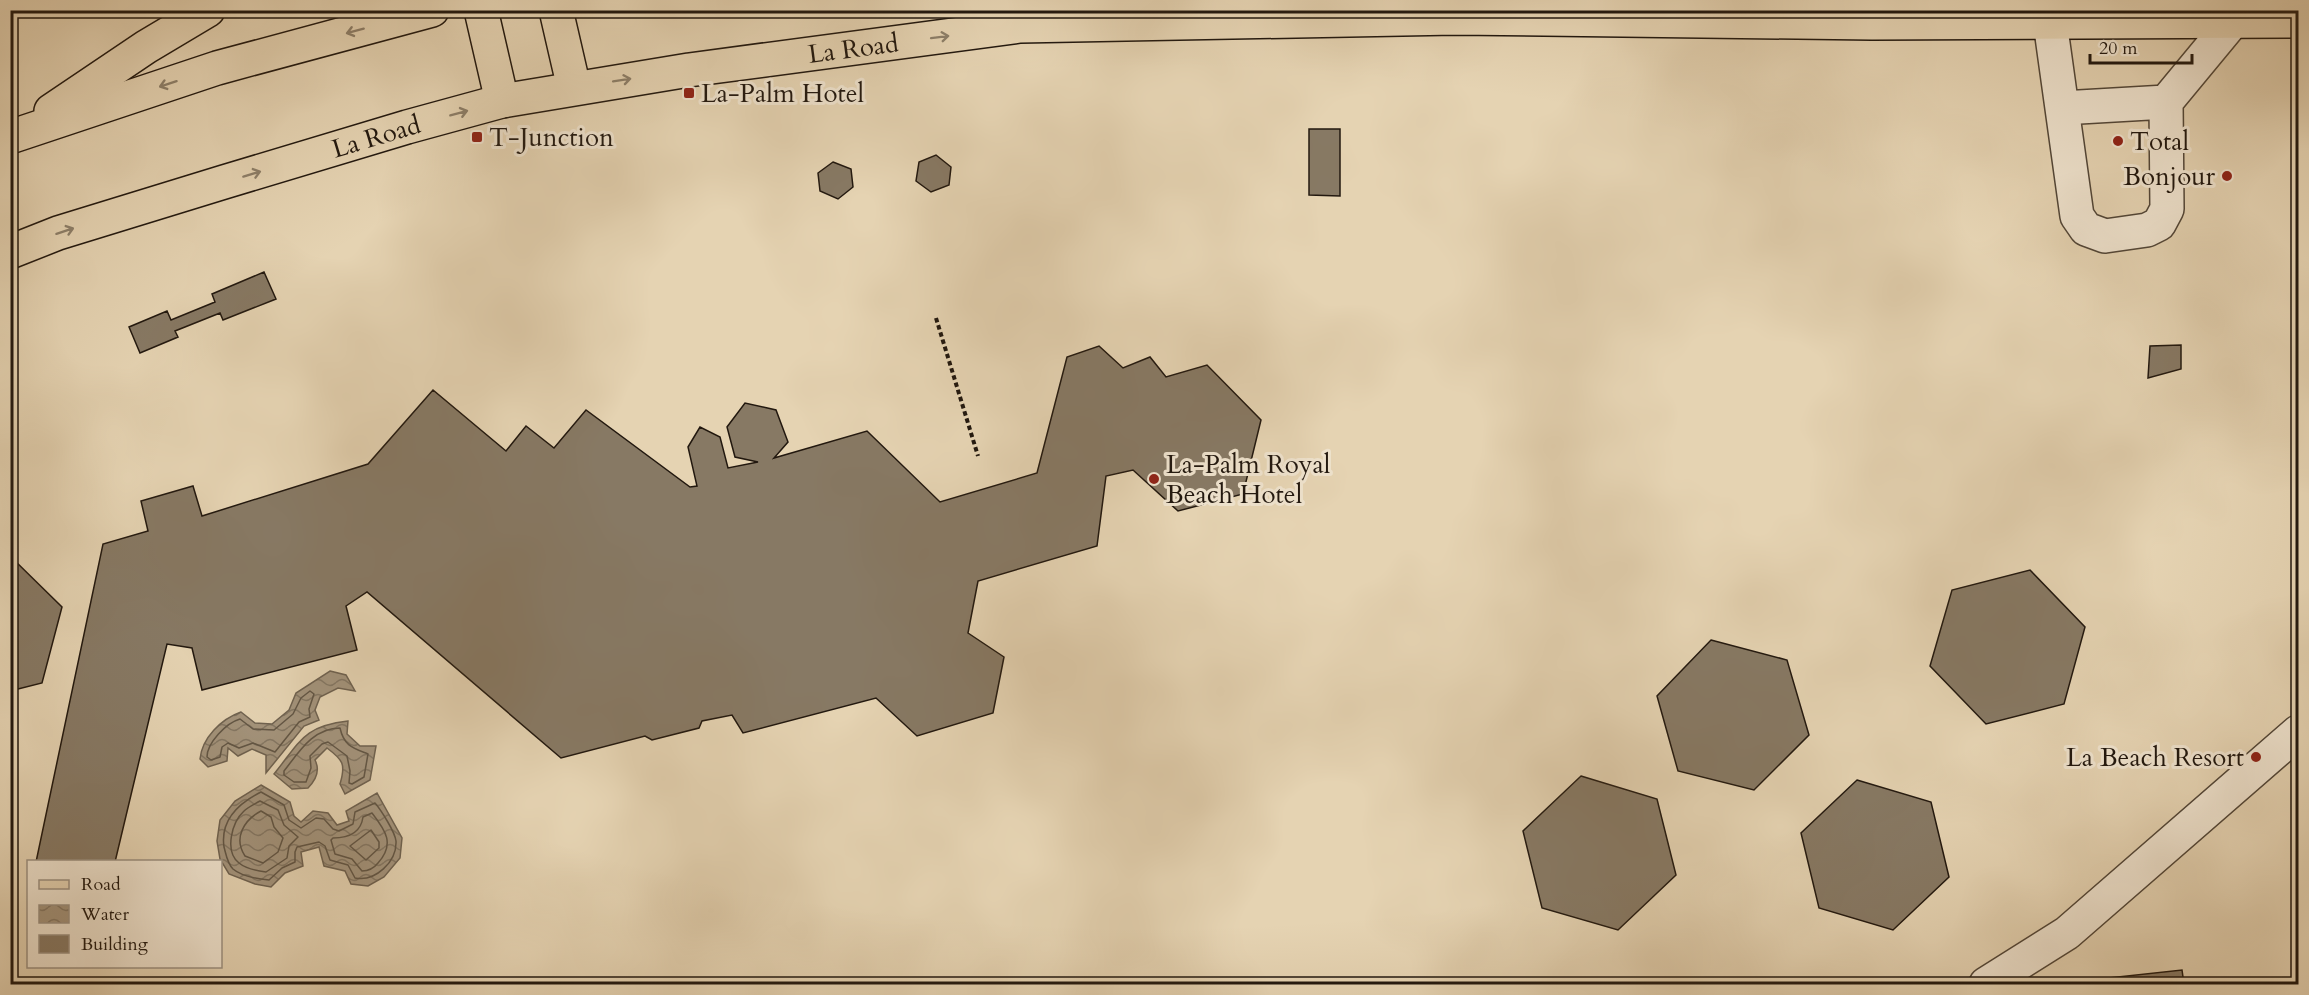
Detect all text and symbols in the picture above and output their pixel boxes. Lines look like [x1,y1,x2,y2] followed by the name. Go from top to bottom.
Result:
[806,25,901,72] street label: La Road
[346,26,365,37] one-way arrow
[2090,27,2192,65] scale bar
[930,31,949,42] one-way arrow
[2099,36,2138,61] text: 20 m
[612,75,631,86] one-way arrow
[701,76,865,111] place label: La-Palm Hotel
[159,80,178,91] one-way arrow
[682,86,696,100] marker: La-Palm Hotel
[327,107,425,167] street label: La Road
[449,107,468,118] one-way arrow
[489,120,614,155] place label: T-Junction
[2130,124,2190,159] place label: Total
[470,130,484,144] marker: T-Junction
[2111,134,2125,148] marker: Total
[2123,159,2216,194] place label: Bonjour
[242,168,261,179] one-way arrow
[2220,169,2234,183] marker: Bonjour
[55,225,74,236] one-way arrow
[1166,447,1331,512] place label: La-Palm Royal Beach Hotel
[1147,472,1161,486] marker: La-Palm Royal Beach Hotel
[2066,740,2244,775] place label: La Beach Resort
[2249,750,2263,764] marker: La Beach Resort
[27,860,222,968] legend
[81,872,121,897] text: Road
[80,902,130,927] text: Water
[81,932,149,957] text: Building

